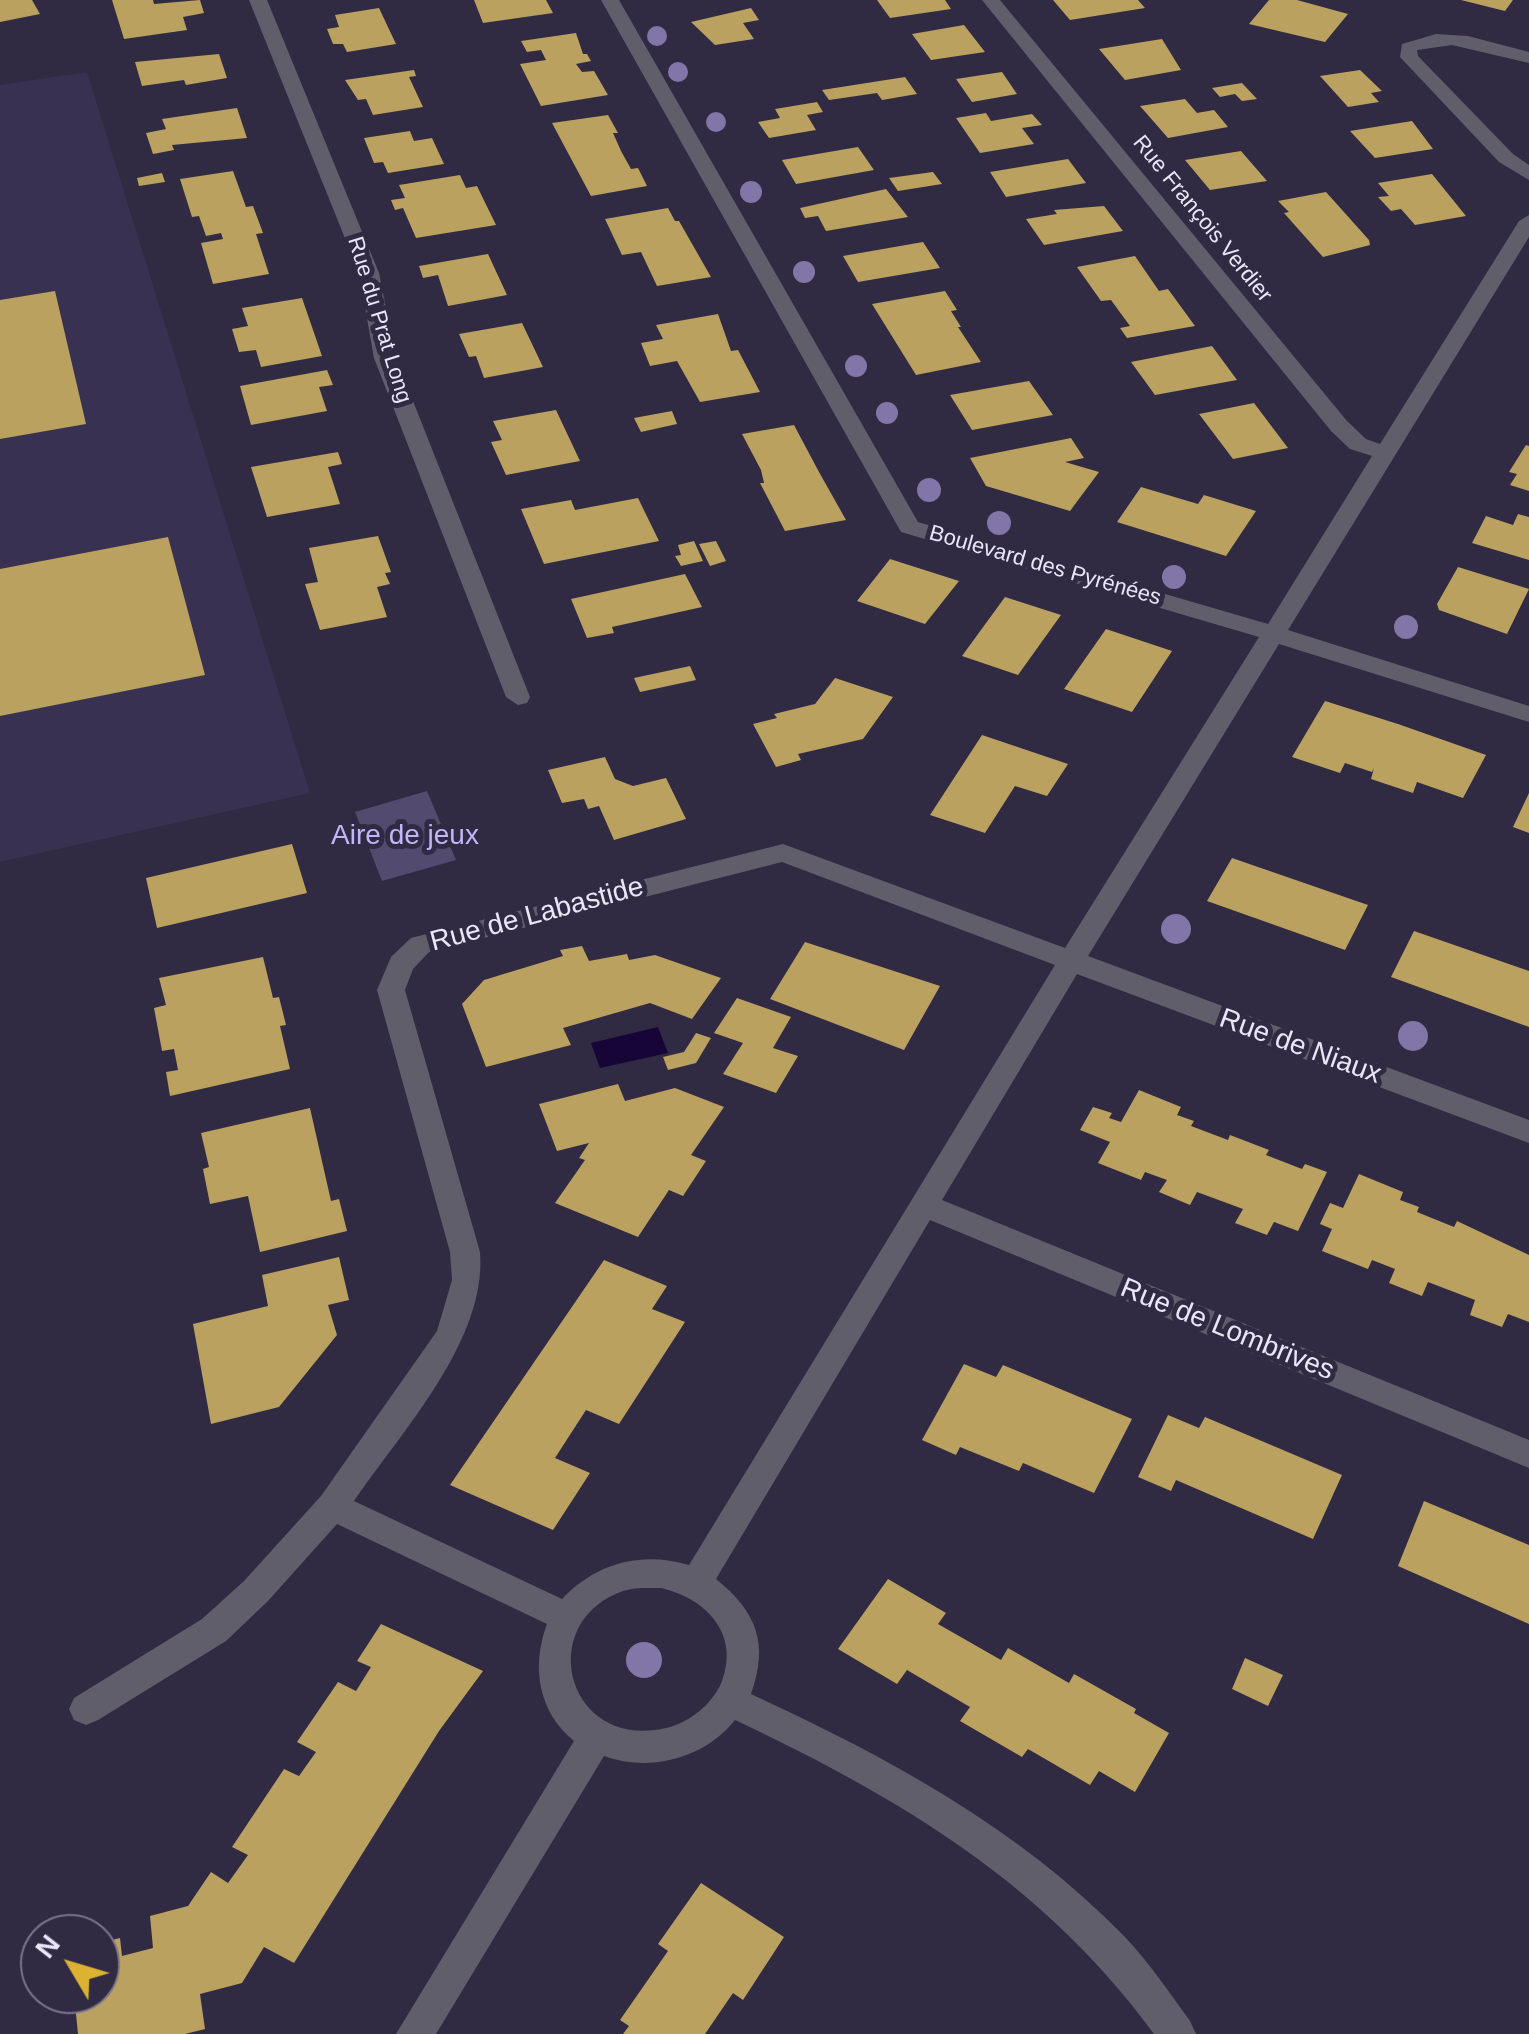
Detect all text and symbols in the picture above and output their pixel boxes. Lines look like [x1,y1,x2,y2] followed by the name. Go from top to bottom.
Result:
[1127,130,1277,308] street label: Rue François Verdier
[341,234,417,406] street label: Rue du Prat Long
[926,520,1164,612] street label: Boulevard des Pyrénées
[331,819,479,853] park label: Aire de jeux
[427,870,647,960] street label: Rue de Labastide
[1215,1002,1385,1092] street label: Rue de Niaux
[1115,1272,1339,1388] street label: Rue de Lombrives
[20,1914,120,2014] north arrow
[29,1929,66,1964] text: N

